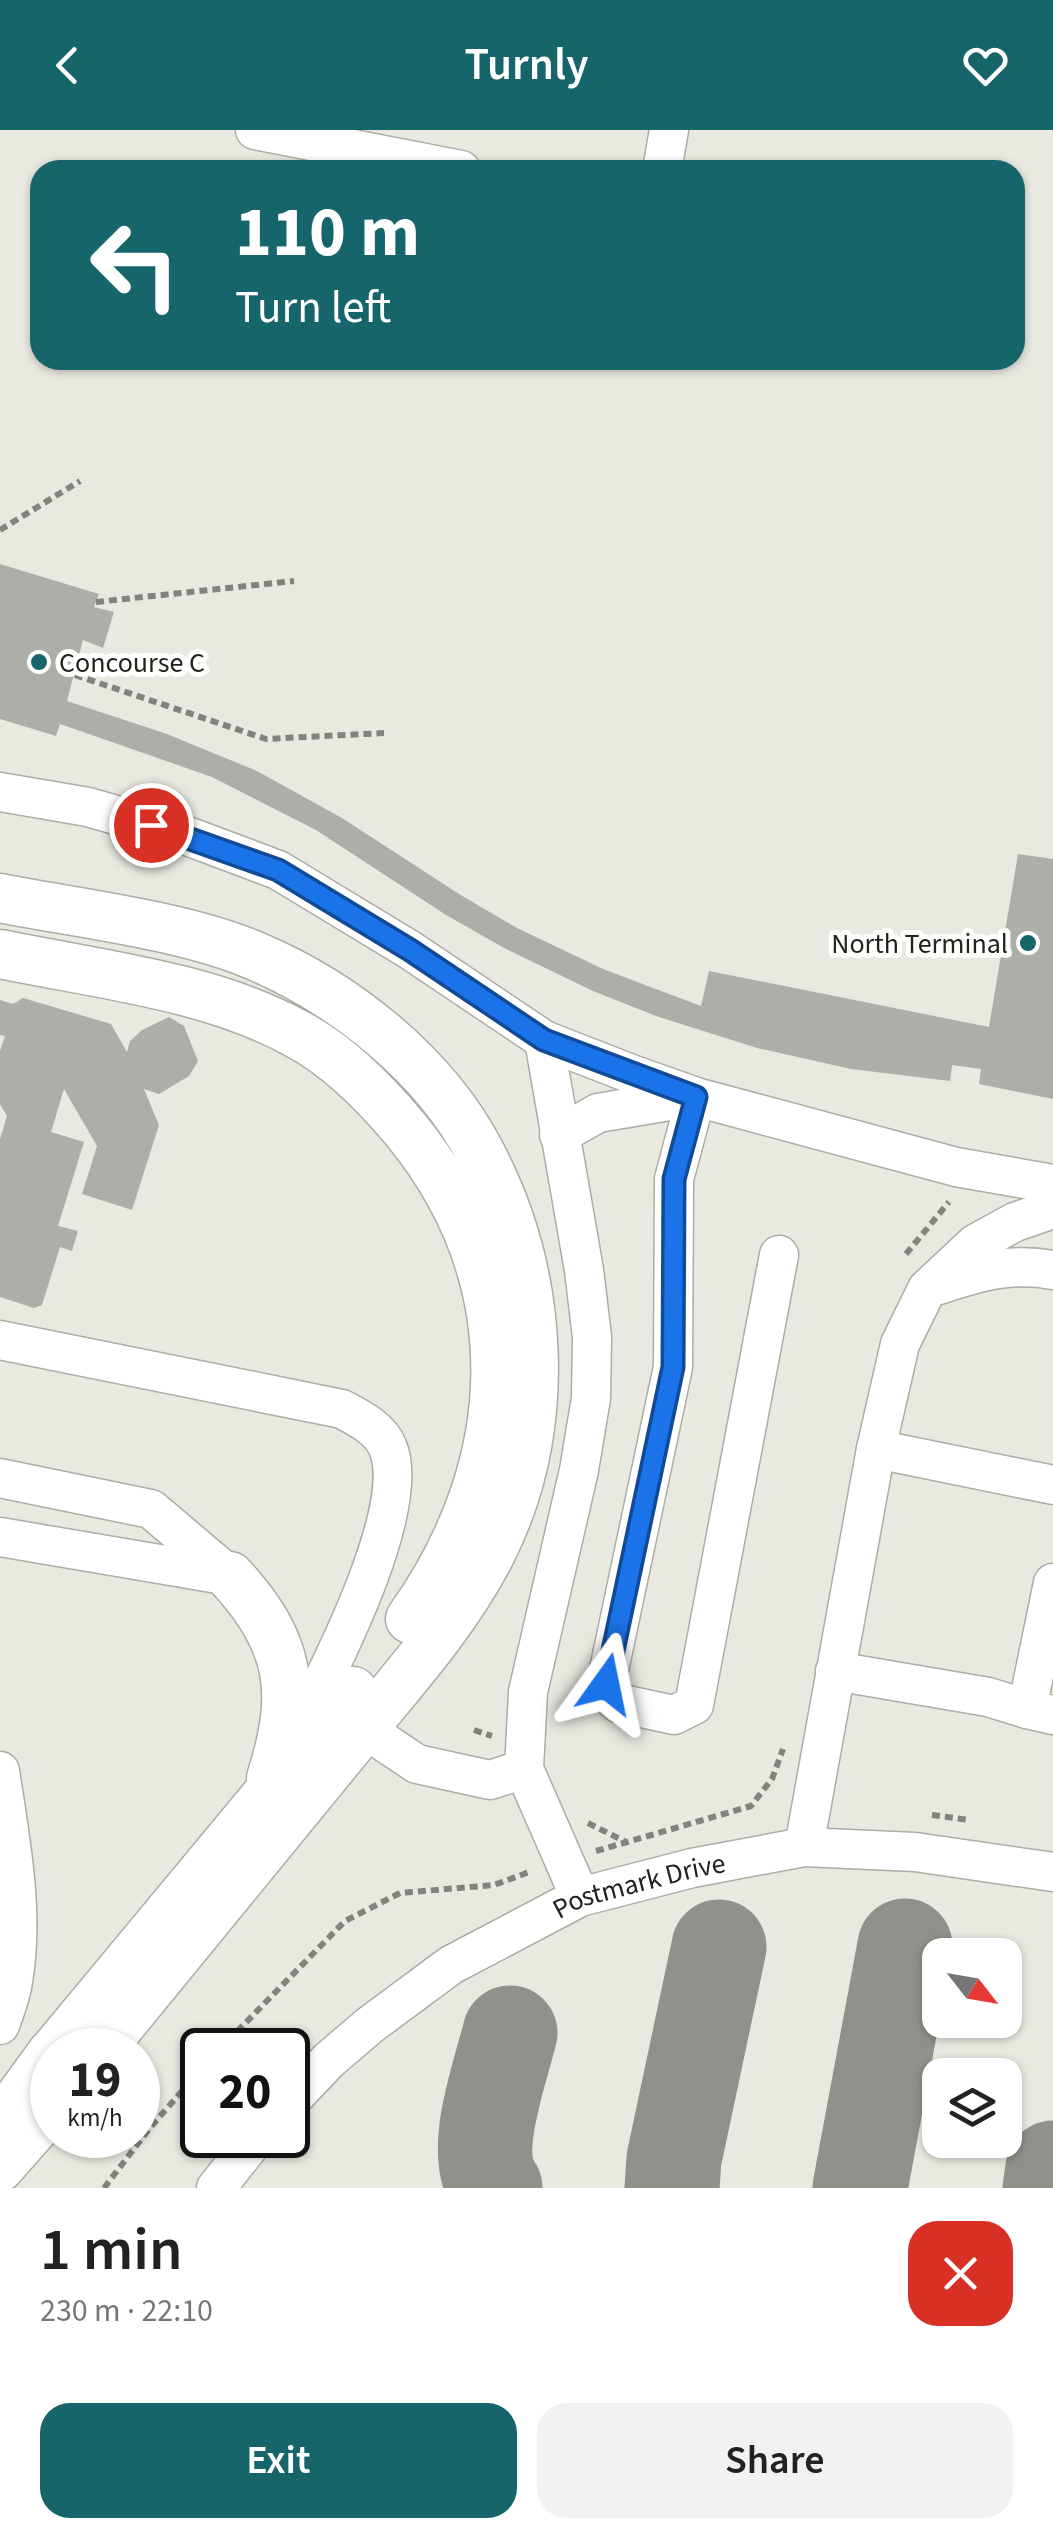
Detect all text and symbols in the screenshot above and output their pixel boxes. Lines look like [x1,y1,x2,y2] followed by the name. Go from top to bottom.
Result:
[464,33,589,97] text: Turnly
[40,38,95,93] icon: back
[958,38,1013,93] icon: heart
[235,183,420,283] text: 110 m
[70,200,200,330] icon: left
[235,276,391,340] text: Turn left
[59,643,205,683] place label: Concourse C
[28,651,50,673] marker: Concourse C
[109,783,194,868] pin
[124,798,179,853] icon: arrive
[831,924,1008,964] place label: North Terminal
[1017,932,1039,954] marker: North Terminal
[554,1632,658,1736] position arrow
[545,1843,729,1929] street label: Postmark Drive
[922,1938,1022,2038] north arrow
[922,1938,1022,2158] map controls
[180,2028,310,2158] speed limit sign: 20
[69,2045,121,2116] text: 19
[922,2058,1022,2158] button: layers
[67,2100,123,2136] text: km/h
[40,2208,183,2293] text: 1 min
[908,2221,1013,2326] button: close
[40,2288,213,2334] text: 230 m · 22:10
[40,2403,517,2518] button: Exit
[537,2403,1013,2518] button: Share

